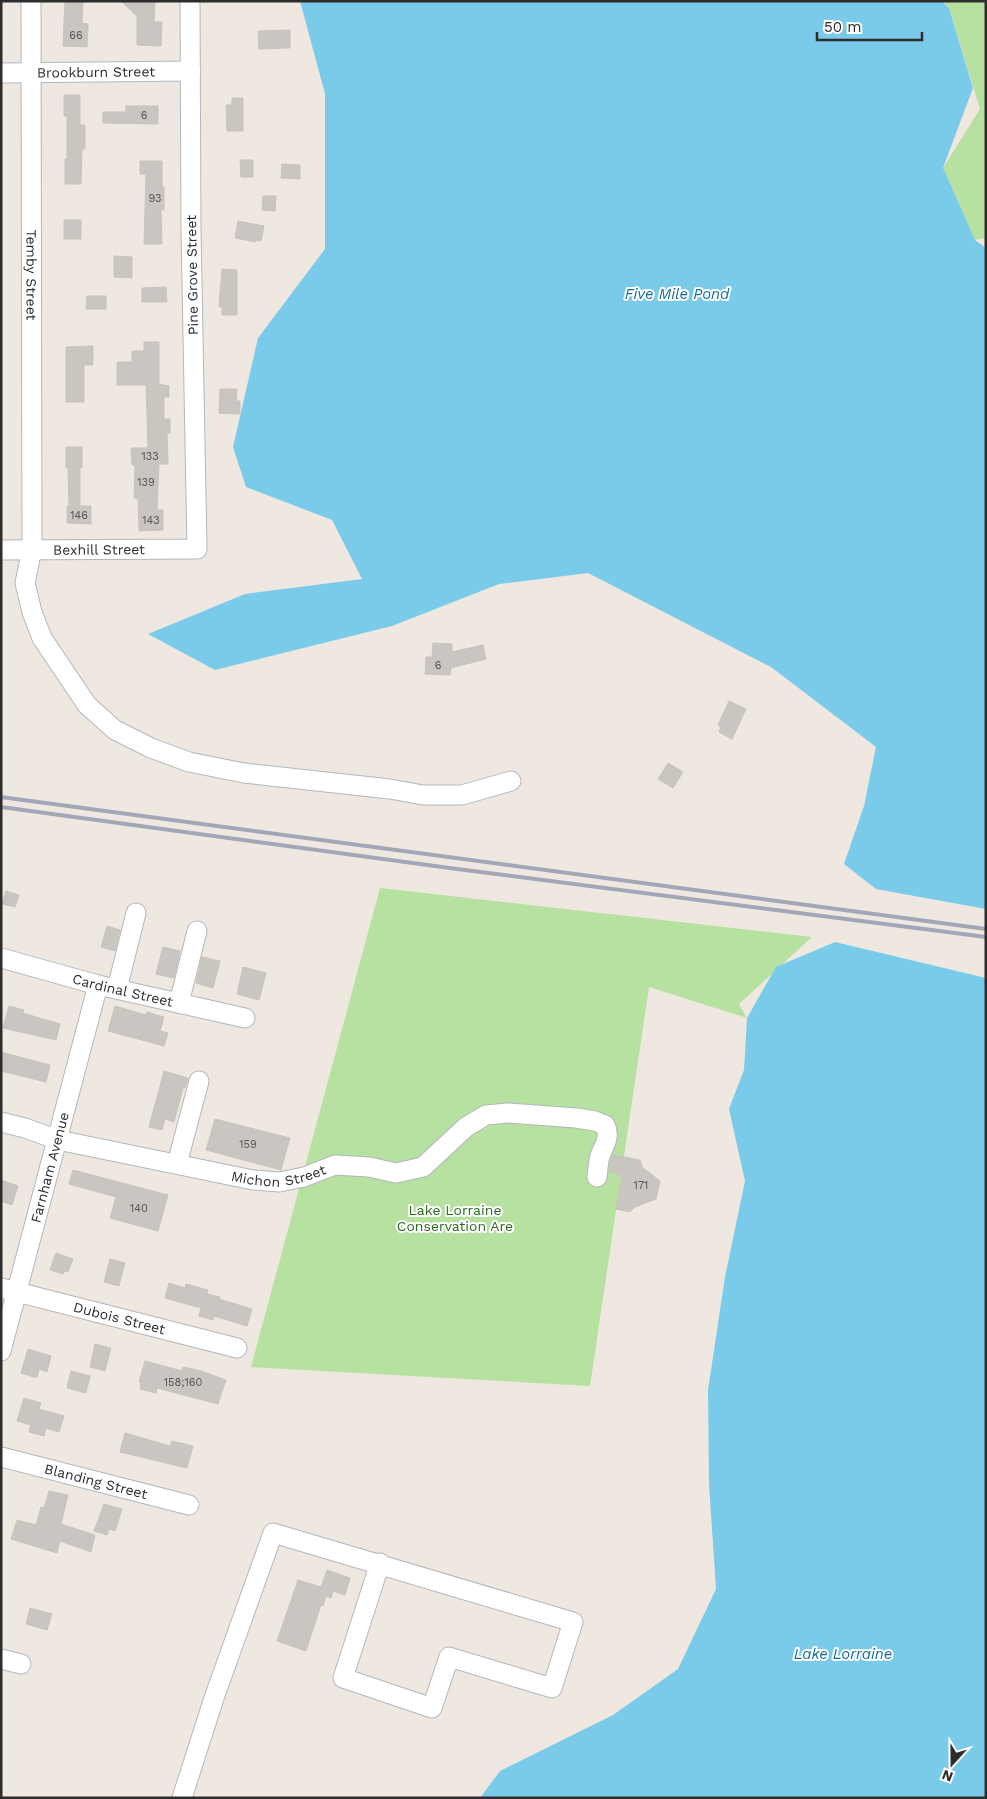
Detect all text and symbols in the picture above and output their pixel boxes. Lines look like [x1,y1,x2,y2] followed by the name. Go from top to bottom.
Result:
[817,10,922,42] scale bar
[824,18,861,36] text: 50 m
[69,29,83,42] house number: 66
[37,63,155,81] street label: Brookburn Street
[141,109,148,122] house number: 6
[149,192,161,205] house number: 93
[183,215,201,335] street label: Pine Grove Street
[23,230,40,321] street label: Temby Street
[625,285,730,303] water label: Five Mile Pond
[141,450,159,463] house number: 133
[137,476,155,489] house number: 139
[70,509,88,522] house number: 146
[142,514,160,527] house number: 143
[53,541,145,558] street label: Bexhill Street
[435,659,442,672] house number: 6
[71,970,175,1010] street label: Cardinal Street
[27,1110,72,1224] street label: Farnham Avenue
[239,1138,257,1151] house number: 159
[230,1161,328,1190] street label: Michon Street
[634,1179,648,1192] house number: 171
[130,1202,148,1215] house number: 140
[397,1202,513,1234] park label: Lake Lorraine Conservation Are
[72,1299,167,1337] street label: Dubois Street
[164,1376,202,1389] house number: 158;160
[43,1460,149,1502] street label: Blanding Street
[794,1645,892,1663] water label: Lake Lorraine
[927,1739,977,1789] north arrow
[940,1767,955,1785] text: N

